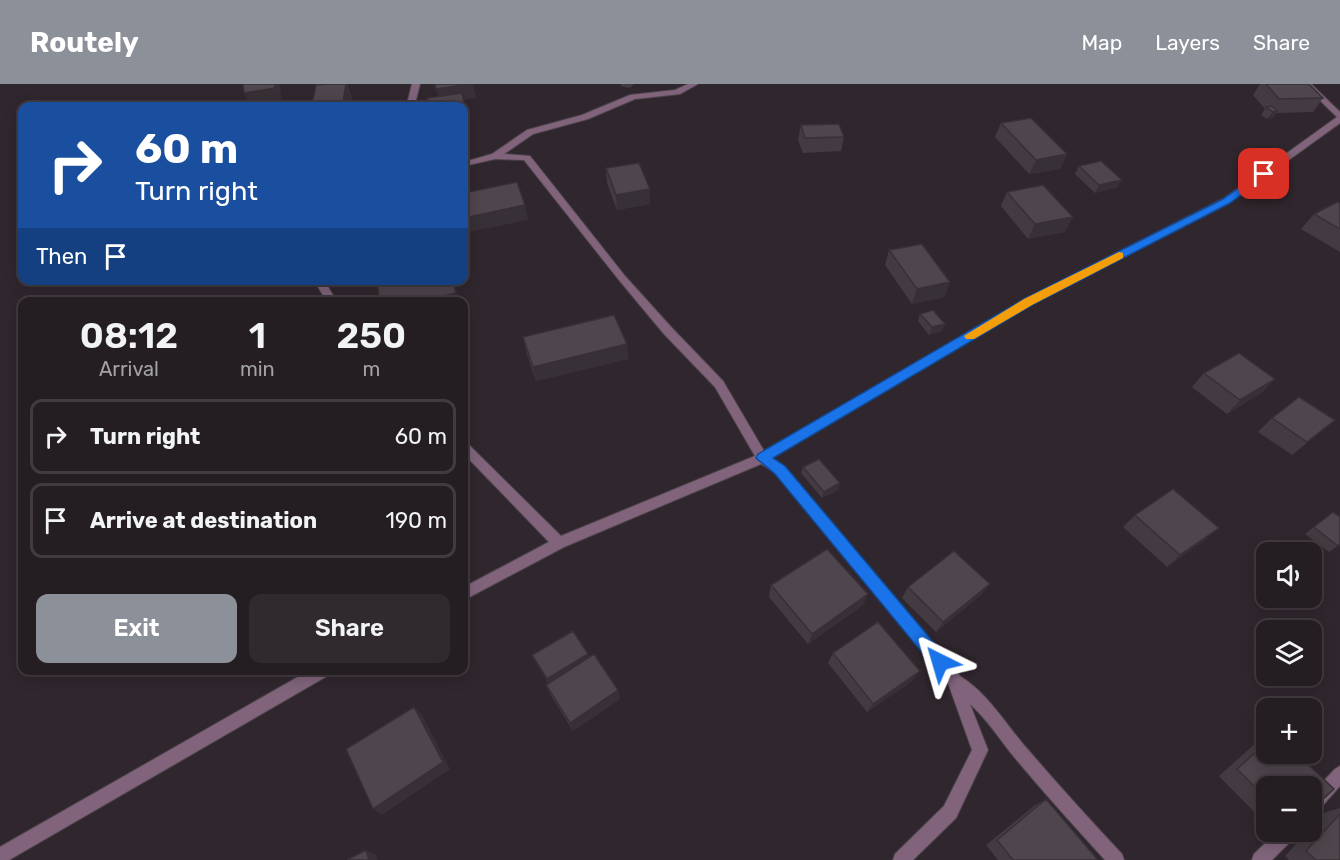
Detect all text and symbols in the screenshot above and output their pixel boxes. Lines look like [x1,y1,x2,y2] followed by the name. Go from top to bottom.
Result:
[30,26,139,59] text: Routely
[1081,30,1122,55] text: Map
[1155,30,1220,55] text: Layers
[1253,30,1310,55] text: Share
[135,124,238,174] text: 60 m
[36,126,114,204] icon: right
[1238,148,1289,199] pin
[1247,157,1280,190] icon: arrive
[135,175,258,207] text: Turn right
[99,240,132,273] icon: arrive
[36,243,87,270] text: Then
[80,314,178,357] text: 08:12
[249,314,266,357] text: 1
[337,314,406,357] text: 250
[99,357,159,381] text: Arrival
[240,357,275,381] text: min
[362,357,380,381] text: m
[39,420,72,453] icon: right
[90,423,200,450] text: Turn right
[395,423,447,450] text: 60 m
[39,504,72,537] icon: arrive
[90,507,317,534] text: Arrive at destination
[386,507,447,534] text: 190 m
[1256,542,1322,842] map controls
[1256,542,1322,608] button: sound
[36,594,237,663] button: Exit
[249,594,450,663] button: Share
[1256,620,1322,686] button: layers
[908,630,972,694] position arrow
[1256,698,1322,764] button: +
[1256,776,1322,842] button: −

